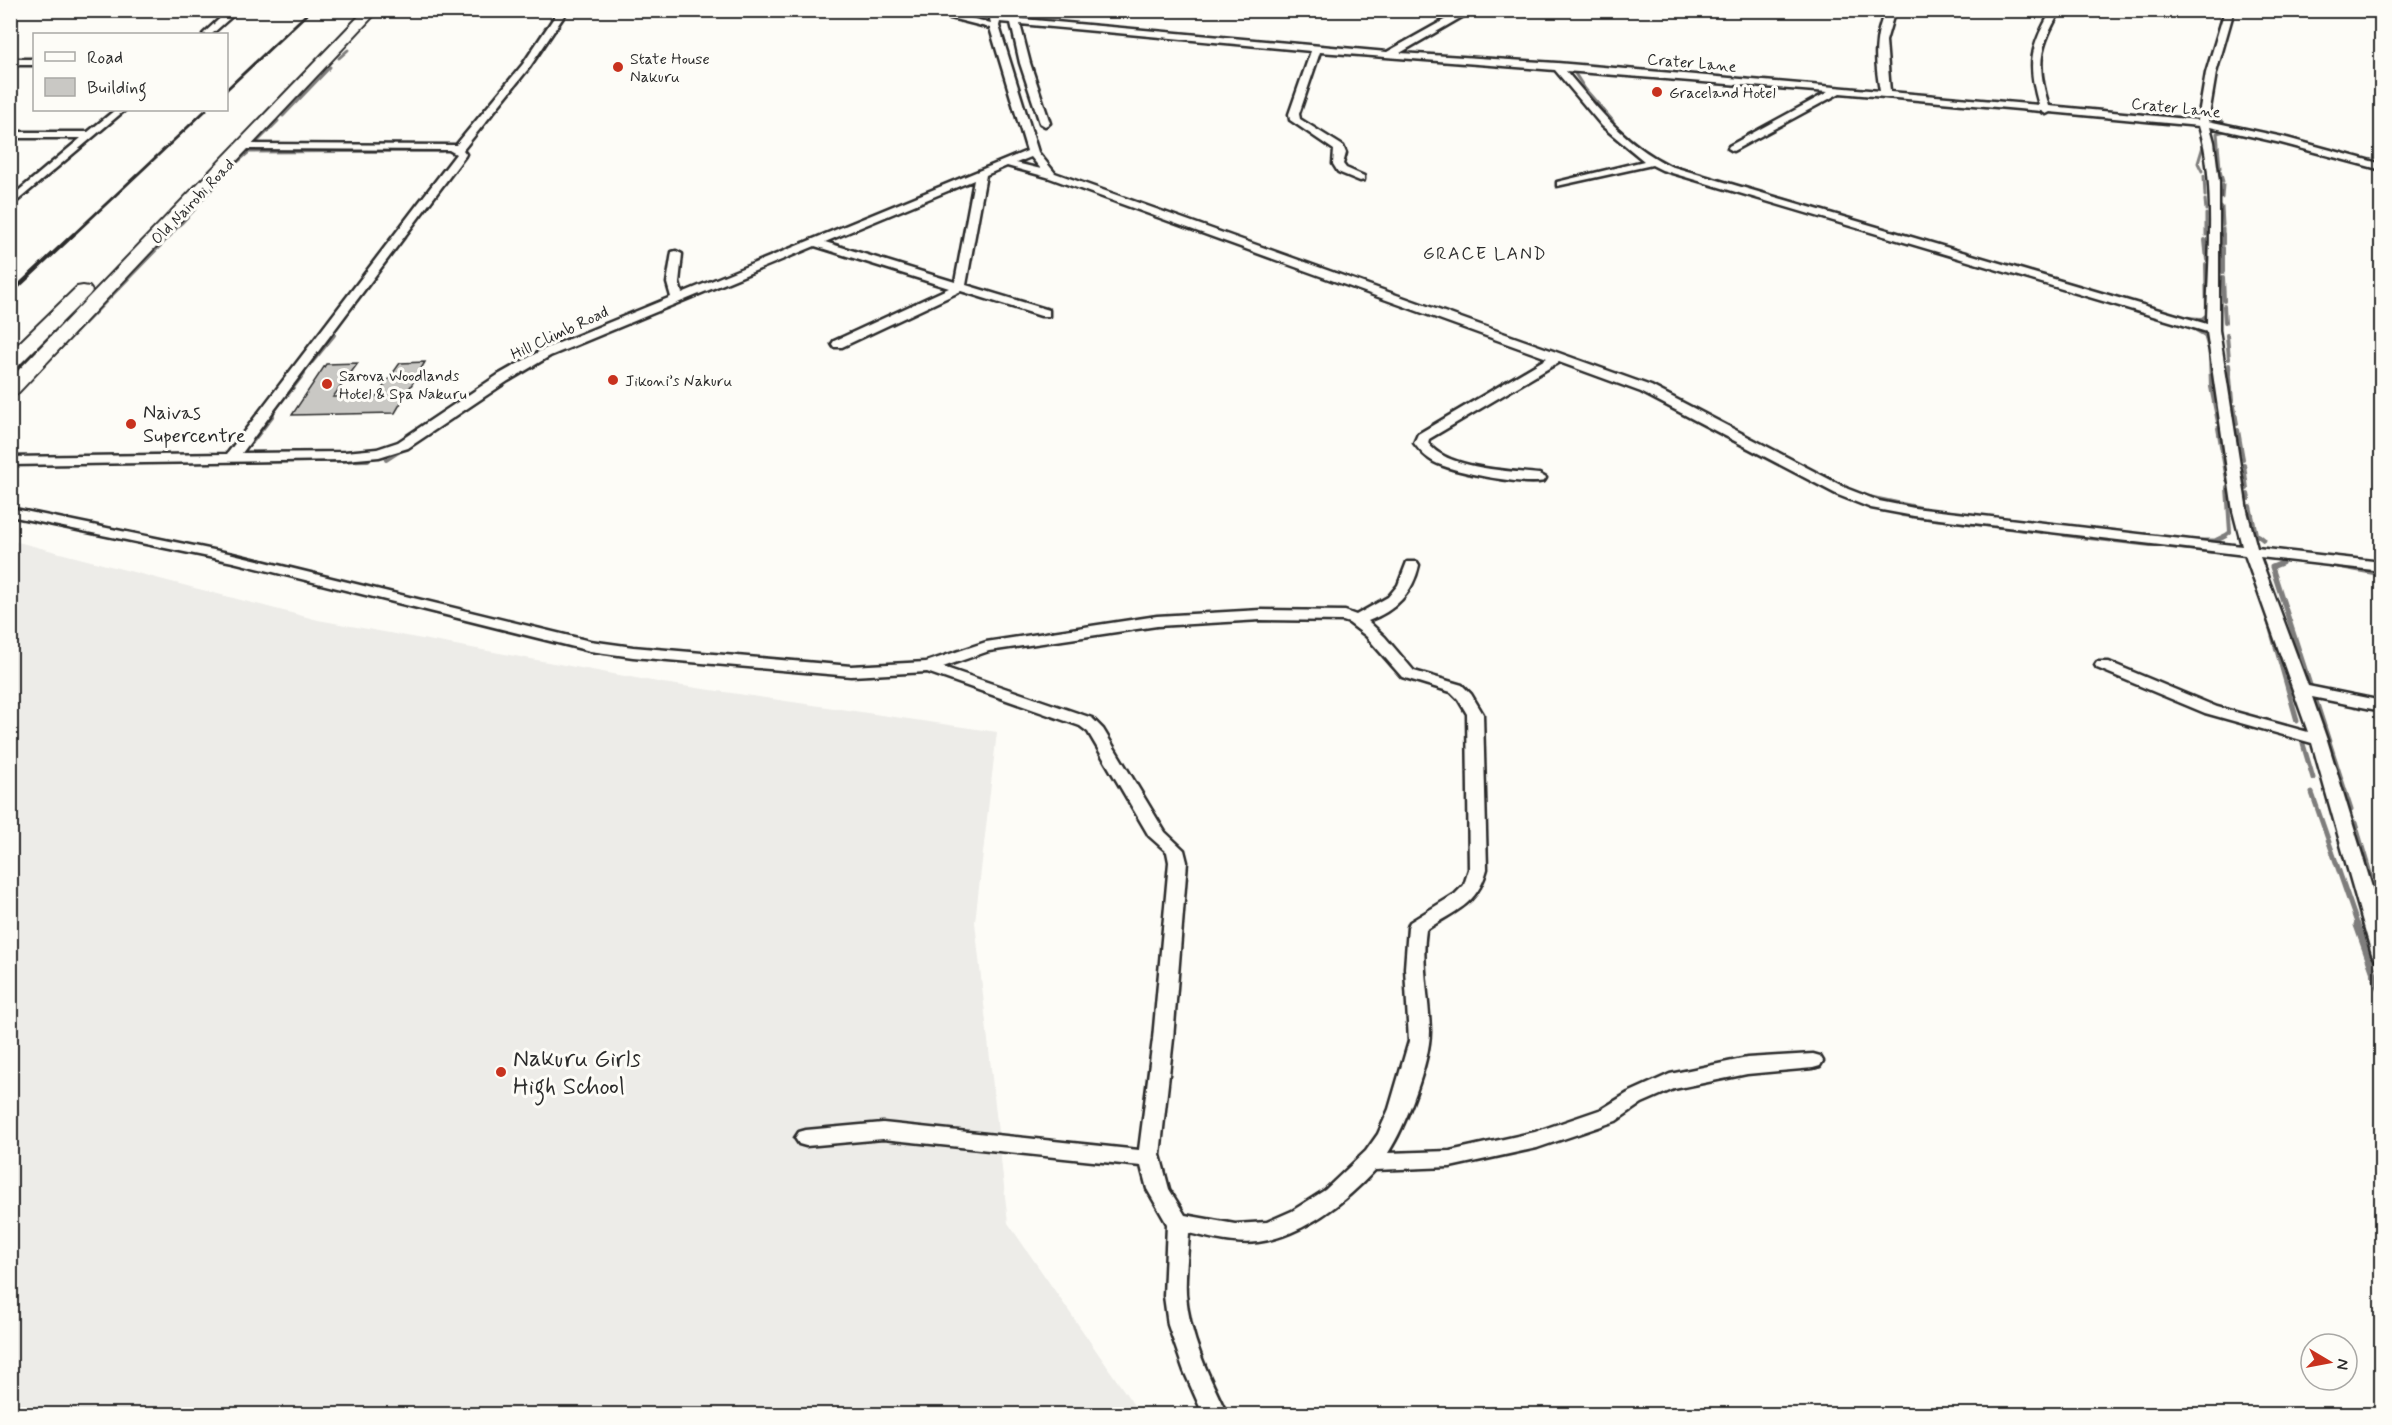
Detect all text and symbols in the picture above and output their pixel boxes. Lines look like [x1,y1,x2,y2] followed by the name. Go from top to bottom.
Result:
[33,33,228,111] legend
[87,46,123,70] text: Road
[630,49,710,88] place label: State House Nakuru
[1646,49,1738,78] street label: Crater Lane
[611,60,625,74] marker: State House Nakuru
[87,76,147,102] text: Building
[1669,83,1776,104] place label: Graceland Hotel
[1650,85,1664,99] marker: Graceland Hotel
[2130,93,2222,124] street label: Crater Lane
[147,155,239,249] street label: Old Nairobi Road
[1423,242,1547,266] district label: GRACE LAND
[507,302,612,365] street label: Hill Climb Road
[339,366,467,405] place label: Sarova Woodlands Hotel & Spa Nakuru
[625,371,732,392] place label: Jikoni’s Nakuru
[606,373,620,387] marker: Jikoni’s Nakuru
[320,377,334,391] marker: Sarova Woodlands Hotel & Spa Nakuru
[143,400,246,450] place label: Naivas Supercentre
[124,417,138,431] marker: Naivas Supercentre
[513,1044,641,1106] place label: Nakuru Girls High School
[494,1065,508,1079] marker: Nakuru Girls High School
[2299,1332,2359,1392] north arrow
[2331,1357,2354,1371] text: N

